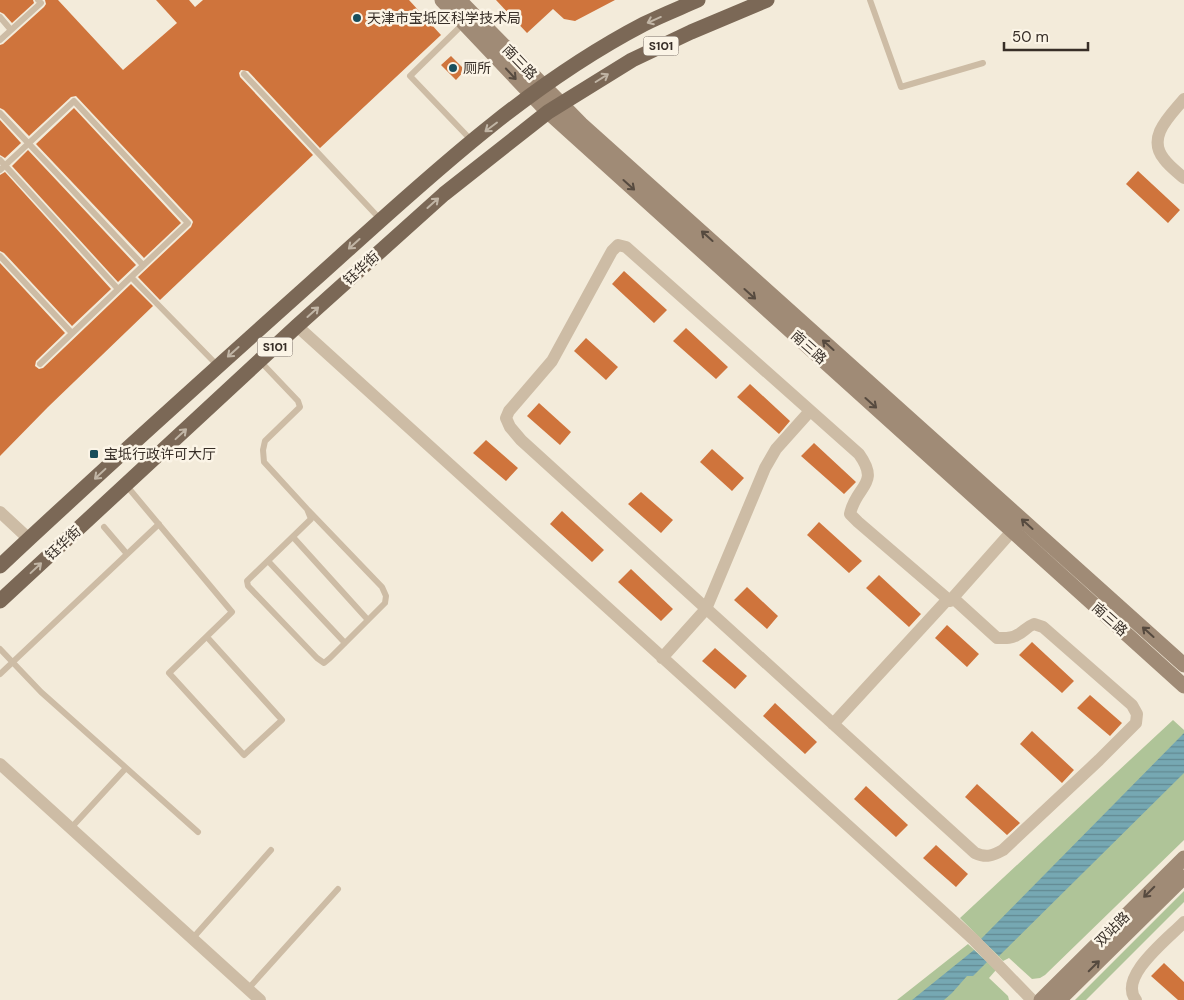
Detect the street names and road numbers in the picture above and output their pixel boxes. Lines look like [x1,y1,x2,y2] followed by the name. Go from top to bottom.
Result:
[644,36,678,56] road number: S101
[499,41,541,83] street label: 南三路
[339,247,383,289] street label: 钰华街
[787,326,831,368] street label: 南三路
[258,338,292,357] road number: S101
[42,522,84,564] street label: 钰华街
[1088,598,1132,640] street label: 南三路
[1091,908,1133,950] street label: 双站路

